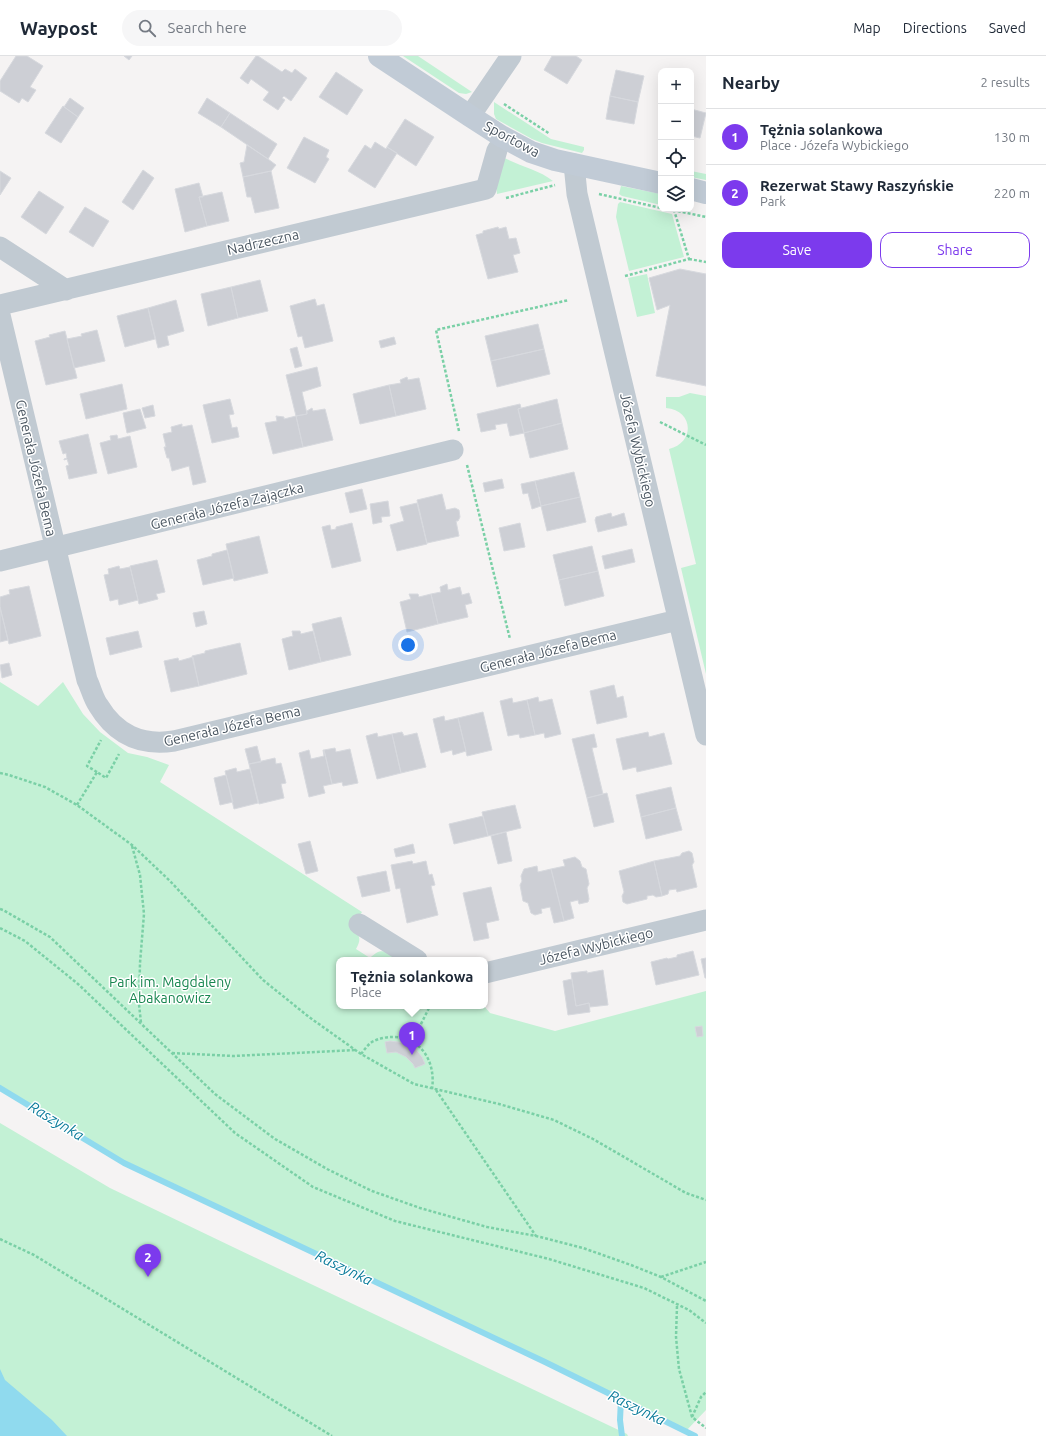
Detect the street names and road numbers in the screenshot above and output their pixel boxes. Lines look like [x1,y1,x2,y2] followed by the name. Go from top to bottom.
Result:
[481,118,543,160] street label: Sportowa
[226,226,300,258] street label: Nadrzeczna
[617,391,659,509] street label: Józefa Wybickiego
[12,398,60,538] street label: Generała Józefa Bema
[149,479,305,533] street label: Generała Józefa Zajączka
[478,626,618,676] street label: Generała Józefa Bema
[162,702,302,750] street label: Generała Józefa Bema
[537,924,655,968] street label: Józefa Wybickiego

